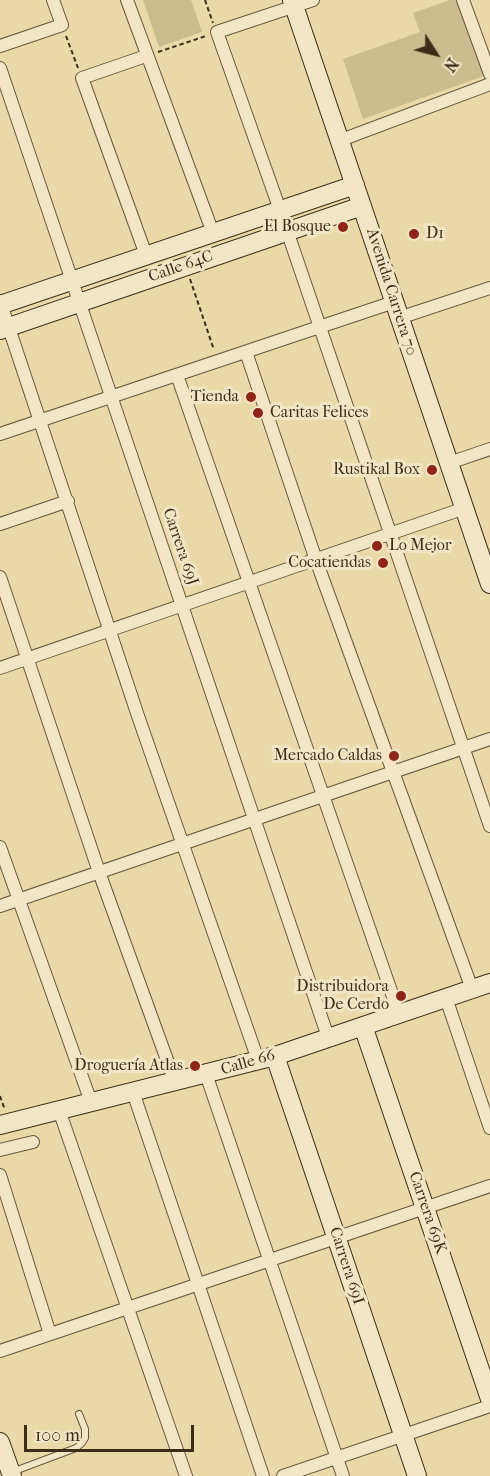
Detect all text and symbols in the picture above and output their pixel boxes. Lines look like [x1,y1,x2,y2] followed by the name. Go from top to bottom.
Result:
[406,24,466,84] north arrow
[440,54,462,75] text: N
[264,217,331,237] place label: El Bosque
[336,220,350,234] marker: El Bosque
[426,224,444,244] place label: D1
[361,226,421,358] street label: Avenida Carrera 70
[407,227,421,241] marker: D1
[146,247,216,287] street label: Calle 64C
[191,387,239,407] place label: Tienda
[244,390,258,404] marker: Tienda
[270,403,368,423] place label: Caritas Felices
[251,406,265,420] marker: Caritas Felices
[333,460,420,480] place label: Rustikal Box
[425,463,439,477] marker: Rustikal Box
[158,506,202,588] street label: Carrera 69J
[389,536,451,556] place label: Lo Mejor
[370,539,384,553] marker: Lo Mejor
[288,553,371,573] place label: Cocatiendas
[376,556,390,570] marker: Cocatiendas
[274,746,382,766] place label: Mercado Caldas
[387,749,401,763] marker: Mercado Caldas
[296,977,389,1015] place label: Distribuidora De Cerdo
[394,989,408,1003] marker: Distribuidora De Cerdo
[219,1046,277,1080] street label: Calle 66
[74,1056,183,1076] place label: Droguería Atlas
[188,1059,202,1073] marker: Droguería Atlas
[404,1169,450,1257] street label: Carrera 69K
[324,1225,368,1307] street label: Carrera 69I
[27,1413,196,1451] scale bar
[35,1425,80,1446] text: 100 m

